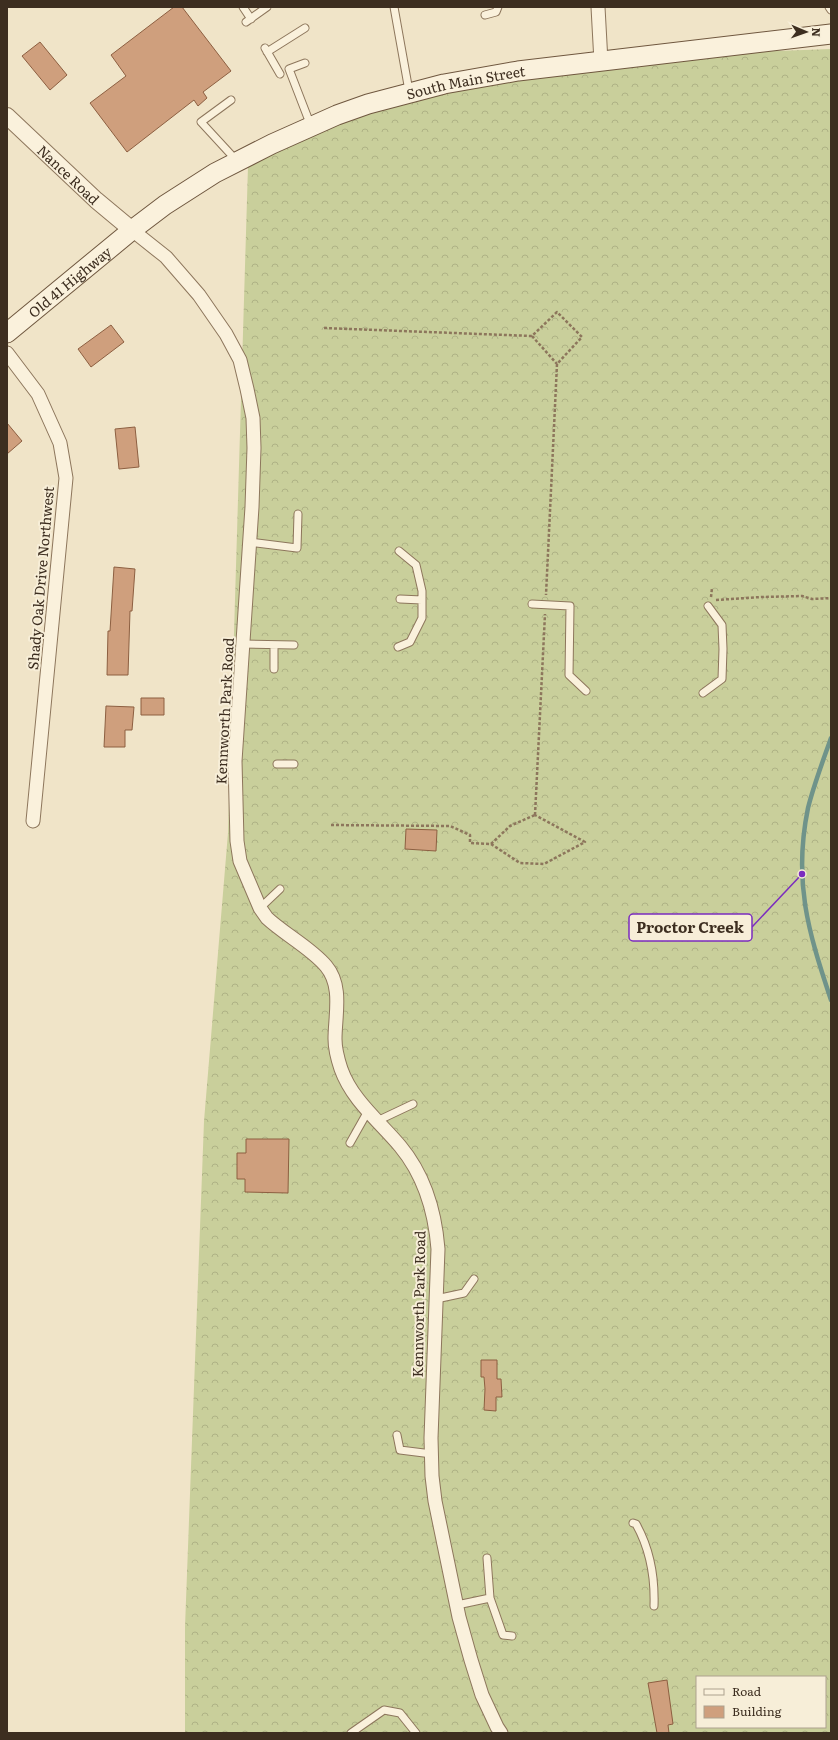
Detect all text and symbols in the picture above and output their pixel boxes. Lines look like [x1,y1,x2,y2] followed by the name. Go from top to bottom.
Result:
[786,12,826,52] north arrow
[809,27,825,37] text: N
[404,60,526,104] street label: South Main Street
[33,140,105,209] street label: Nance Road
[24,241,116,322] street label: Old 41 Highway
[22,485,58,671] street label: Shady Oak Drive Northwest
[210,637,238,785] street label: Kennworth Park Road
[629,914,752,941] callout: Proctor Creek
[636,915,745,938] text: Proctor Creek
[407,1230,429,1378] street label: Kennworth Park Road
[696,1676,826,1728] legend
[732,1682,762,1700] text: Road
[732,1702,782,1720] text: Building

